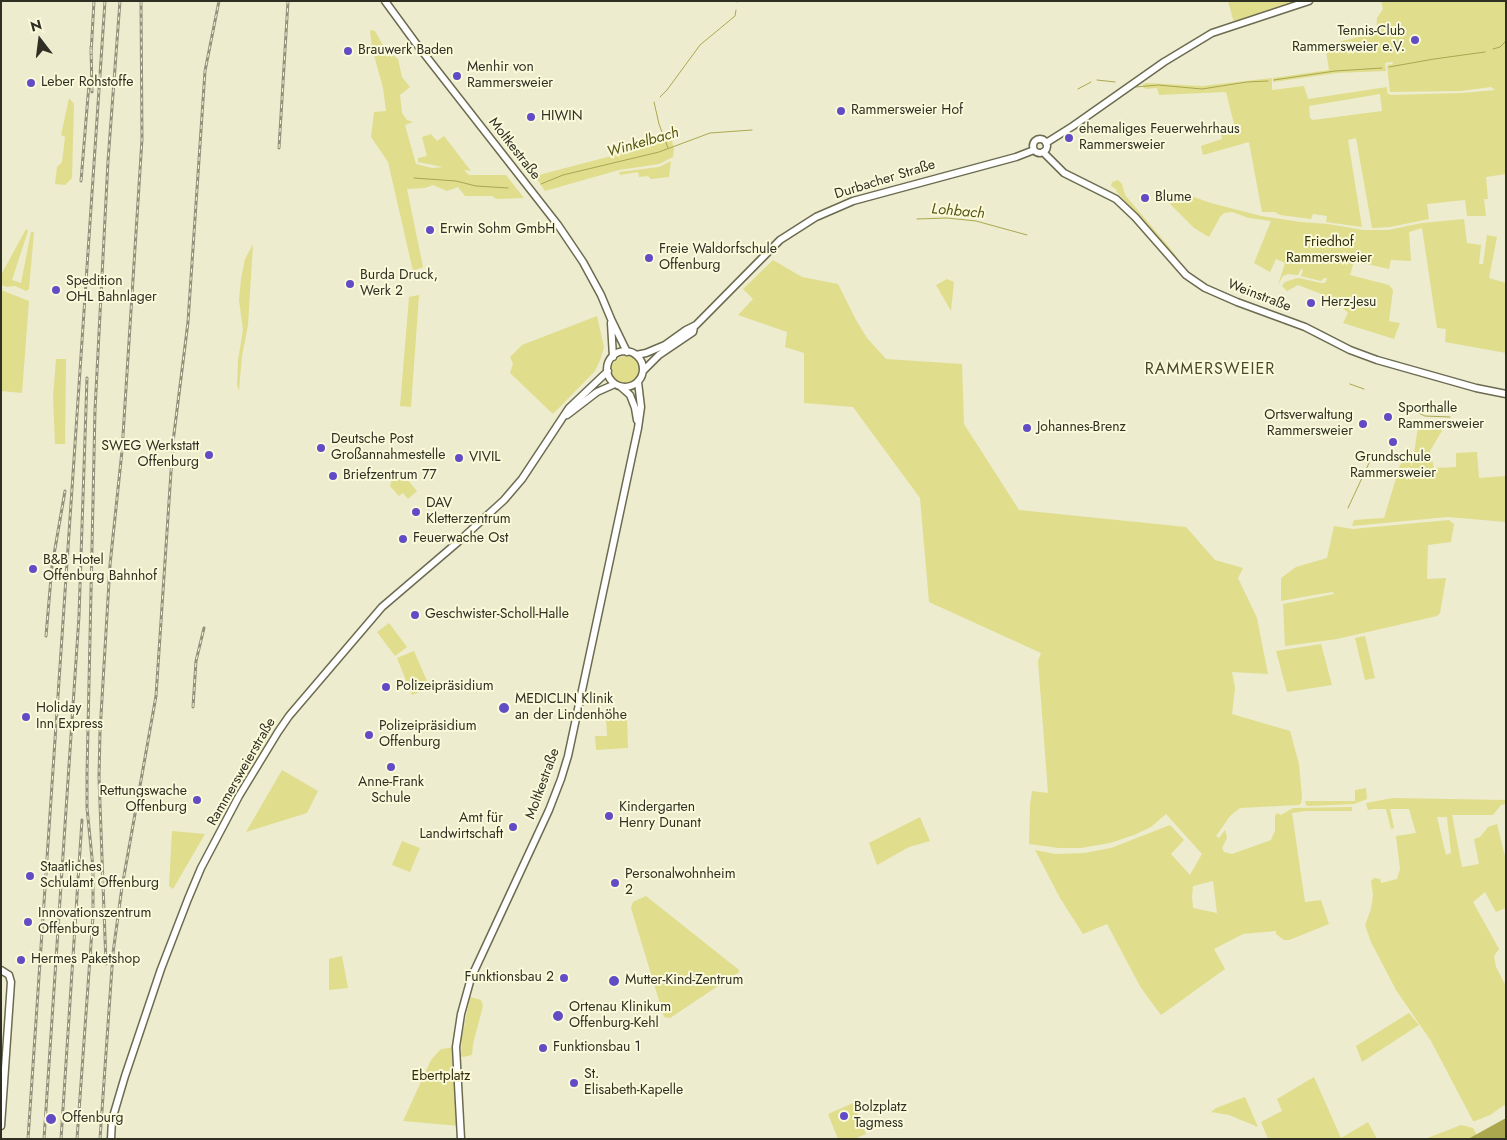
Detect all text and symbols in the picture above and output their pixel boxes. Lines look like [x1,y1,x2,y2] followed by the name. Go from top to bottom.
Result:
[28,14,44,37] text: N
[15,15,65,65] north arrow
[1292,24,1405,56] place label: Tennis-Club Rammersweier e.V.
[1409,34,1421,46] marker: Tennis-Club Rammersweier e.V.
[358,43,453,59] place label: Brauwerk Baden
[342,45,354,57] marker: Brauwerk Baden
[467,60,553,92] place label: Menhir von Rammersweier
[451,70,463,82] marker: Menhir von Rammersweier
[41,75,133,91] place label: Leber Rohstoffe
[25,77,37,89] marker: Leber Rohstoffe
[851,103,963,119] place label: Rammersweier Hof
[835,105,847,117] marker: Rammersweier Hof
[541,109,583,125] place label: HIWIN
[525,111,537,123] marker: HIWIN
[484,115,544,183] street label: Moltkestraße
[1079,122,1240,154] place label: ehemaliges Feuerwehrhaus Rammersweier
[605,124,681,162] water label: Winkelbach
[1063,132,1075,144] marker: ehemaliges Feuerwehrhaus Rammersweier
[833,157,937,203] street label: Durbacher Straße
[1155,190,1192,206] place label: Blume
[1139,192,1151,204] marker: Blume
[931,201,985,223] water label: Lohbach
[440,222,555,238] place label: Erwin Sohm GmbH
[424,224,436,236] marker: Erwin Sohm GmbH
[1286,235,1372,268] park label: Friedhof Rammersweier
[659,242,777,274] place label: Freie Waldorfschule Offenburg
[643,252,655,264] marker: Freie Waldorfschule Offenburg
[360,268,438,300] place label: Burda Druck, Werk 2
[66,274,157,306] place label: Spedition OHL Bahnlager
[1225,276,1293,316] street label: Weinstraße
[344,278,356,290] marker: Burda Druck, Werk 2
[50,284,62,296] marker: Spedition OHL Bahnlager
[1321,295,1376,311] place label: Herz-Jesu
[1305,297,1317,309] marker: Herz-Jesu
[1143,360,1277,380] district label: RAMMERSWEIER
[1398,401,1484,434] place label: Sporthalle Rammersweier
[1264,408,1353,441] place label: Ortsverwaltung Rammersweier
[1382,411,1394,423] marker: Sporthalle Rammersweier
[1357,418,1369,430] marker: Ortsverwaltung Rammersweier
[1037,420,1126,436] place label: Johannes-Brenz
[1021,422,1033,434] marker: Johannes-Brenz
[331,432,446,464] place label: Deutsche Post Großannahmestelle
[1387,436,1399,448] marker: Grundschule Rammersweier
[101,439,199,472] place label: SWEG Werkstatt Offenburg
[315,442,327,454] marker: Deutsche Post Großannahmestelle
[203,449,215,461] marker: SWEG Werkstatt Offenburg
[469,450,501,466] place label: VIVIL
[1350,450,1436,482] place label: Grundschule Rammersweier
[453,452,465,464] marker: VIVIL
[343,468,437,484] place label: Briefzentrum 77
[327,470,339,482] marker: Briefzentrum 77
[426,496,511,528] place label: DAV Kletterzentrum
[410,506,422,518] marker: DAV Kletterzentrum
[413,531,508,547] place label: Feuerwache Ost
[397,533,409,545] marker: Feuerwache Ost
[43,553,157,586] place label: B&B Hotel Offenburg Bahnhof
[27,563,39,575] marker: B&B Hotel Offenburg Bahnhof
[425,607,569,623] place label: Geschwister-Scholl-Halle
[409,609,421,621] marker: Geschwister-Scholl-Halle
[396,679,494,695] place label: Polizeipräsidium
[380,681,392,693] marker: Polizeipräsidium
[515,692,627,724] place label: MEDICLIN Klinik an der Lindenhöhe
[36,701,103,734] place label: Holiday Inn Express
[497,701,511,715] marker: MEDICLIN Klinik an der Lindenhöhe
[20,711,32,723] marker: Holiday Inn Express
[204,715,280,829] street label: Rammersweierstraße
[379,719,477,752] place label: Polizeipräsidium Offenburg
[363,729,375,741] marker: Polizeipräsidium Offenburg
[522,746,564,822] street label: Moltkestraße
[385,761,397,773] marker: Anne-Frank Schule
[358,775,424,808] place label: Anne-Frank Schule
[99,784,187,816] place label: Rettungswache Offenburg
[191,794,203,806] marker: Rettungswache Offenburg
[619,800,701,832] place label: Kindergarten Henry Dunant
[603,810,615,822] marker: Kindergarten Henry Dunant
[420,811,503,844] place label: Amt für Landwirtschaft
[507,821,519,833] marker: Amt für Landwirtschaft
[40,860,159,892] place label: Staatliches Schulamt Offenburg
[625,867,736,900] place label: Personalwohnheim 2
[24,870,36,882] marker: Staatliches Schulamt Offenburg
[609,877,621,889] marker: Personalwohnheim 2
[38,906,151,939] place label: Innovationszentrum Offenburg
[22,916,34,928] marker: Innovationszentrum Offenburg
[31,952,140,968] place label: Hermes Paketshop
[15,954,27,966] marker: Hermes Paketshop
[465,970,554,986] place label: Funktionsbau 2
[558,972,570,984] marker: Funktionsbau 2
[625,973,743,989] place label: Mutter-Kind-Zentrum
[607,974,621,988] marker: Mutter-Kind-Zentrum
[569,1000,671,1032] place label: Ortenau Klinikum Offenburg-Kehl
[551,1009,565,1023] marker: Ortenau Klinikum Offenburg-Kehl
[553,1040,641,1056] place label: Funktionsbau 1
[537,1042,549,1054] marker: Funktionsbau 1
[584,1067,683,1100] place label: St. Elisabeth-Kapelle
[412,1069,470,1085] park label: Ebertplatz
[568,1077,580,1089] marker: St. Elisabeth-Kapelle
[854,1100,907,1132] place label: Bolzplatz Tagmess
[838,1110,850,1122] marker: Bolzplatz Tagmess
[62,1111,124,1127] place label: Offenburg
[44,1112,58,1126] marker: Offenburg

